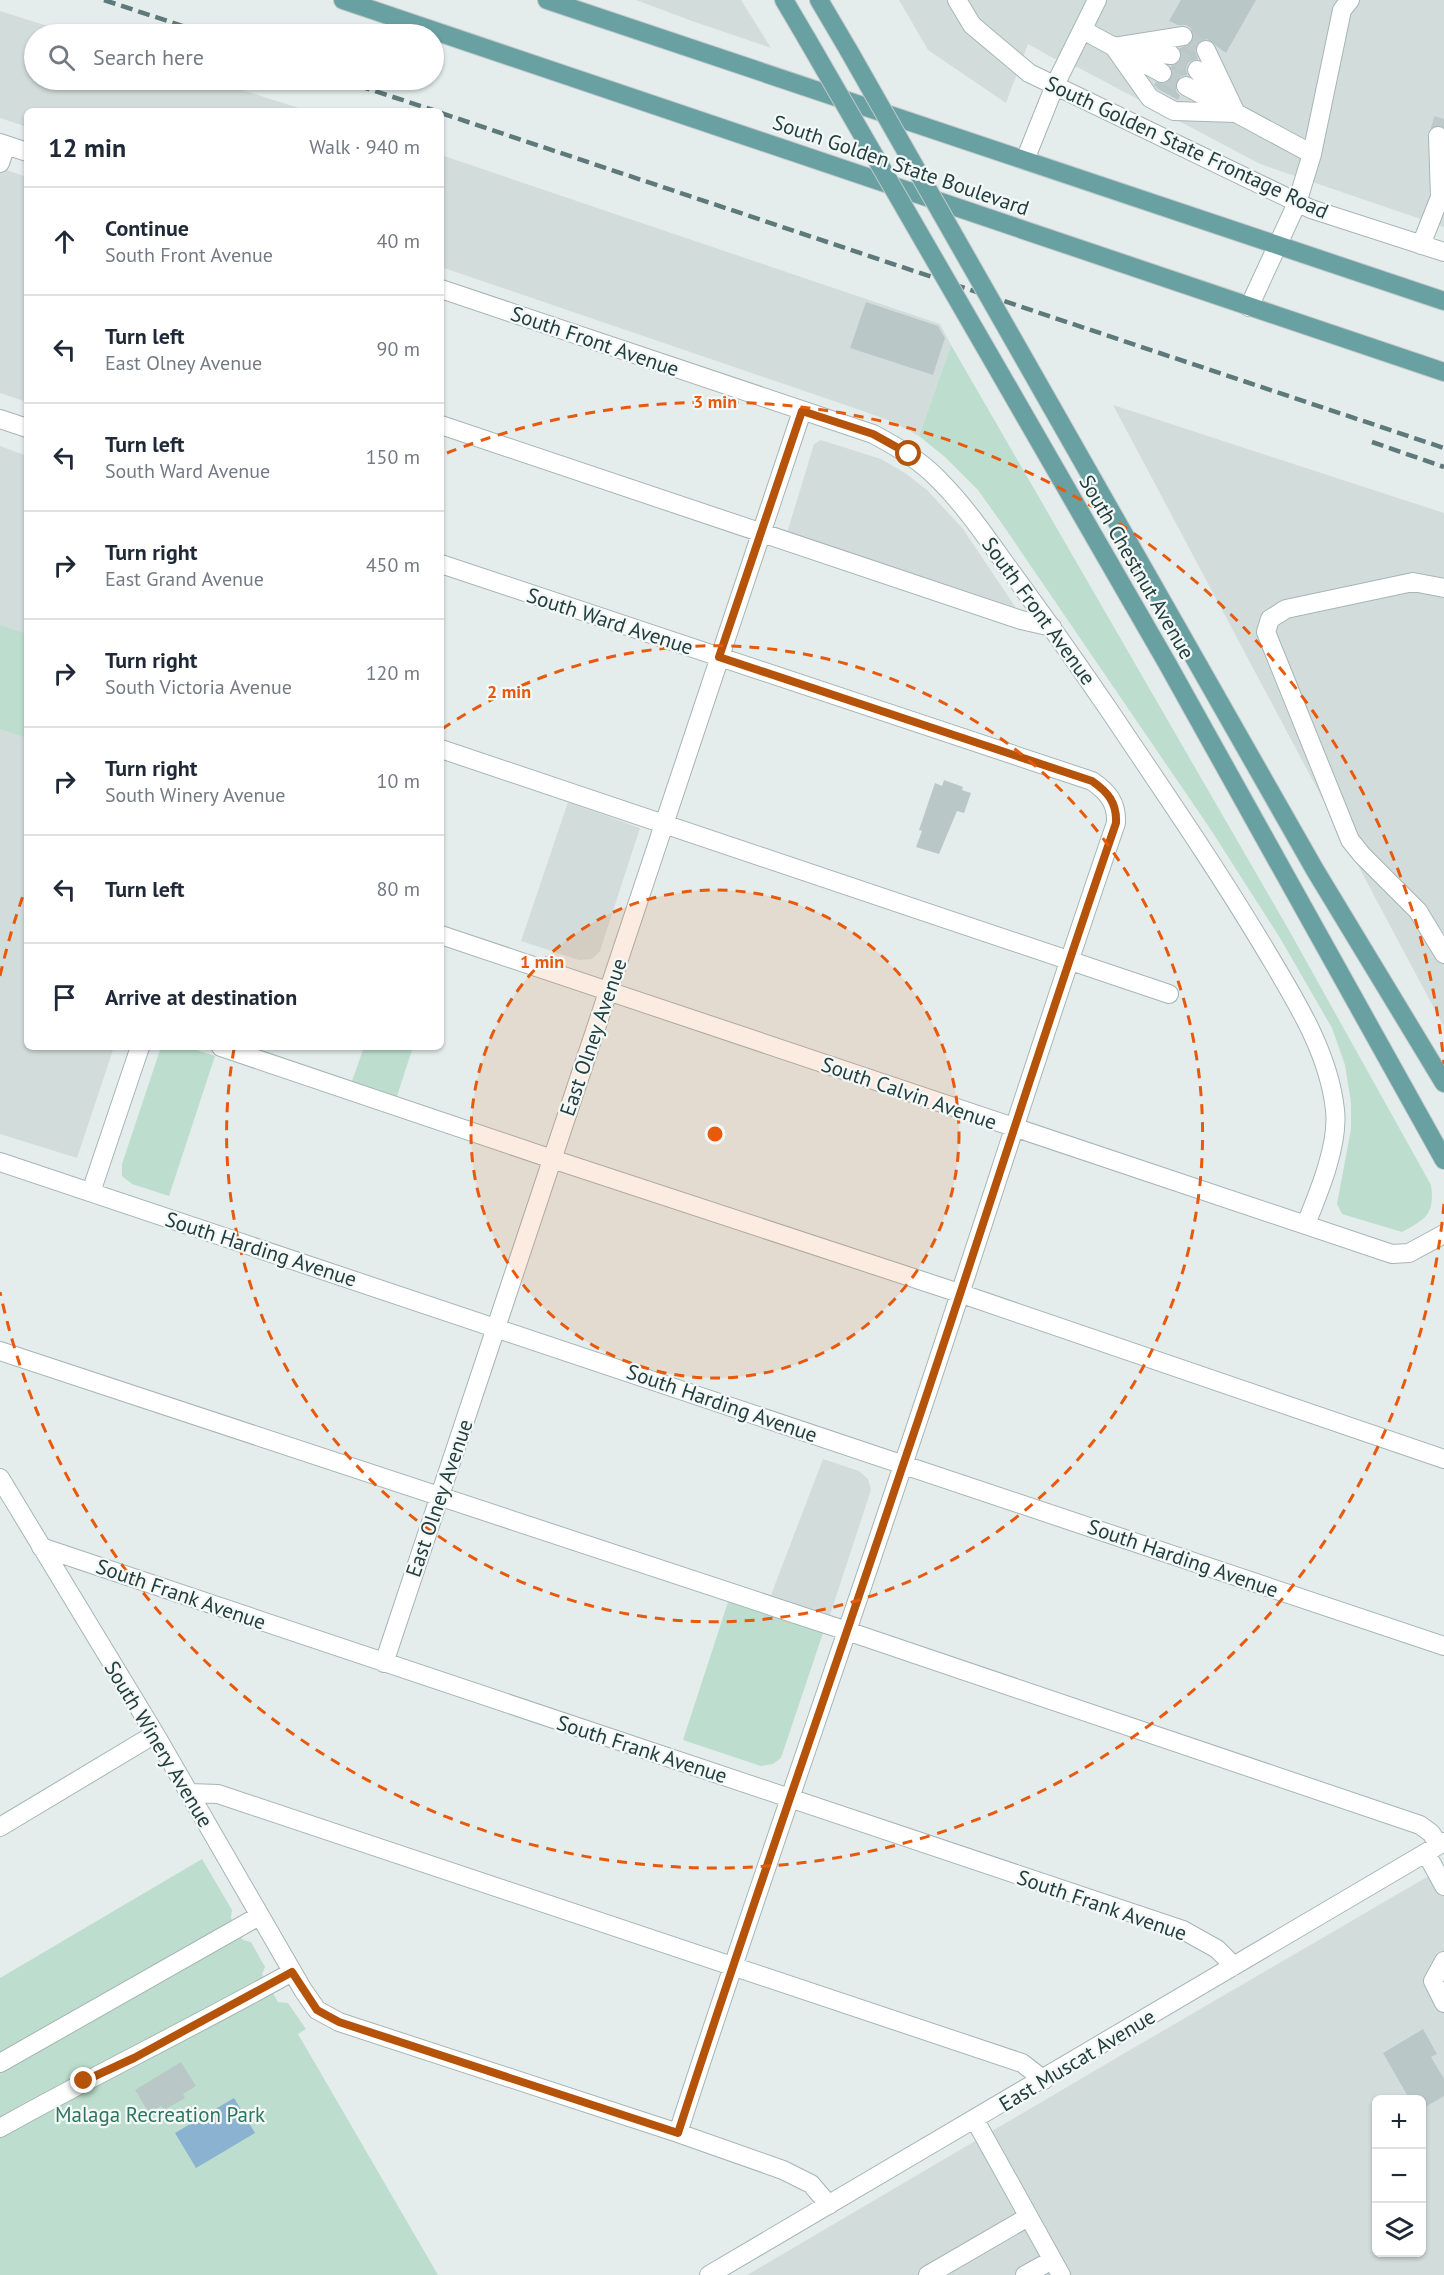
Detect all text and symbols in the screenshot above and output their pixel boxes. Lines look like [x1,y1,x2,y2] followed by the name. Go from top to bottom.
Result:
[24,24,444,90] search box
[45,41,78,74] icon: search
[93,43,204,71] text: Search here
[1041,69,1333,225] street label: South Golden State Frontage Road
[769,108,1033,222] street label: South Golden State Boulevard
[48,131,126,164] text: 12 min
[309,134,420,160] text: Walk · 940 m
[105,214,189,242] text: Continue
[48,225,81,258] icon: ahead
[377,228,420,254] text: 40 m
[105,242,273,268] text: South Front Avenue
[507,300,683,382] street label: South Front Avenue
[105,322,185,350] text: Turn left
[48,333,81,366] icon: left
[377,336,420,362] text: 90 m
[105,350,262,376] text: East Olney Avenue
[693,390,737,413] text: 3 min
[105,430,185,458] text: Turn left
[895,440,921,466] route start
[48,441,81,474] icon: left
[366,444,420,470] text: 150 m
[105,458,270,484] text: South Ward Avenue
[1073,470,1201,664] street label: South Chestnut Avenue
[976,532,1102,690] street label: South Front Avenue
[105,538,197,566] text: Turn right
[48,549,81,582] icon: right
[366,552,420,578] text: 450 m
[105,566,264,592] text: East Grand Avenue
[523,581,697,661] street label: South Ward Avenue
[105,646,197,674] text: Turn right
[48,657,81,690] icon: right
[366,660,420,686] text: 120 m
[105,674,292,700] text: South Victoria Avenue
[487,680,531,703] text: 2 min
[105,754,197,782] text: Turn right
[48,765,81,798] icon: right
[377,768,420,794] text: 10 m
[105,782,285,808] text: South Winery Avenue
[48,873,81,906] icon: left
[105,875,185,903] text: Turn left
[377,876,420,902] text: 80 m
[520,950,564,973] text: 1 min
[553,955,633,1119] street label: East Olney Avenue
[48,981,81,1014] icon: arrive
[105,983,297,1011] text: Arrive at destination
[818,1050,1000,1136] street label: South Calvin Avenue
[705,1124,725,1144] centre of rings
[162,1205,360,1293] street label: South Harding Avenue
[623,1358,821,1448] street label: South Harding Avenue
[399,1416,479,1580] street label: East Olney Avenue
[1084,1513,1282,1603] street label: South Harding Avenue
[93,1552,269,1636] street label: South Frank Avenue
[99,1656,219,1832] street label: South Winery Avenue
[553,1709,731,1789] street label: South Frank Avenue
[1014,1863,1190,1947] street label: South Frank Avenue
[994,2003,1160,2117] street label: East Muscat Avenue
[70,2067,96,2093] route end
[1372,2095,1426,2257] map controls
[1372,2095,1426,2149] button: +
[55,2101,265,2128] park label: Malaga Recreation Park
[1372,2149,1426,2203] button: −
[1372,2203,1426,2257] button: layers

